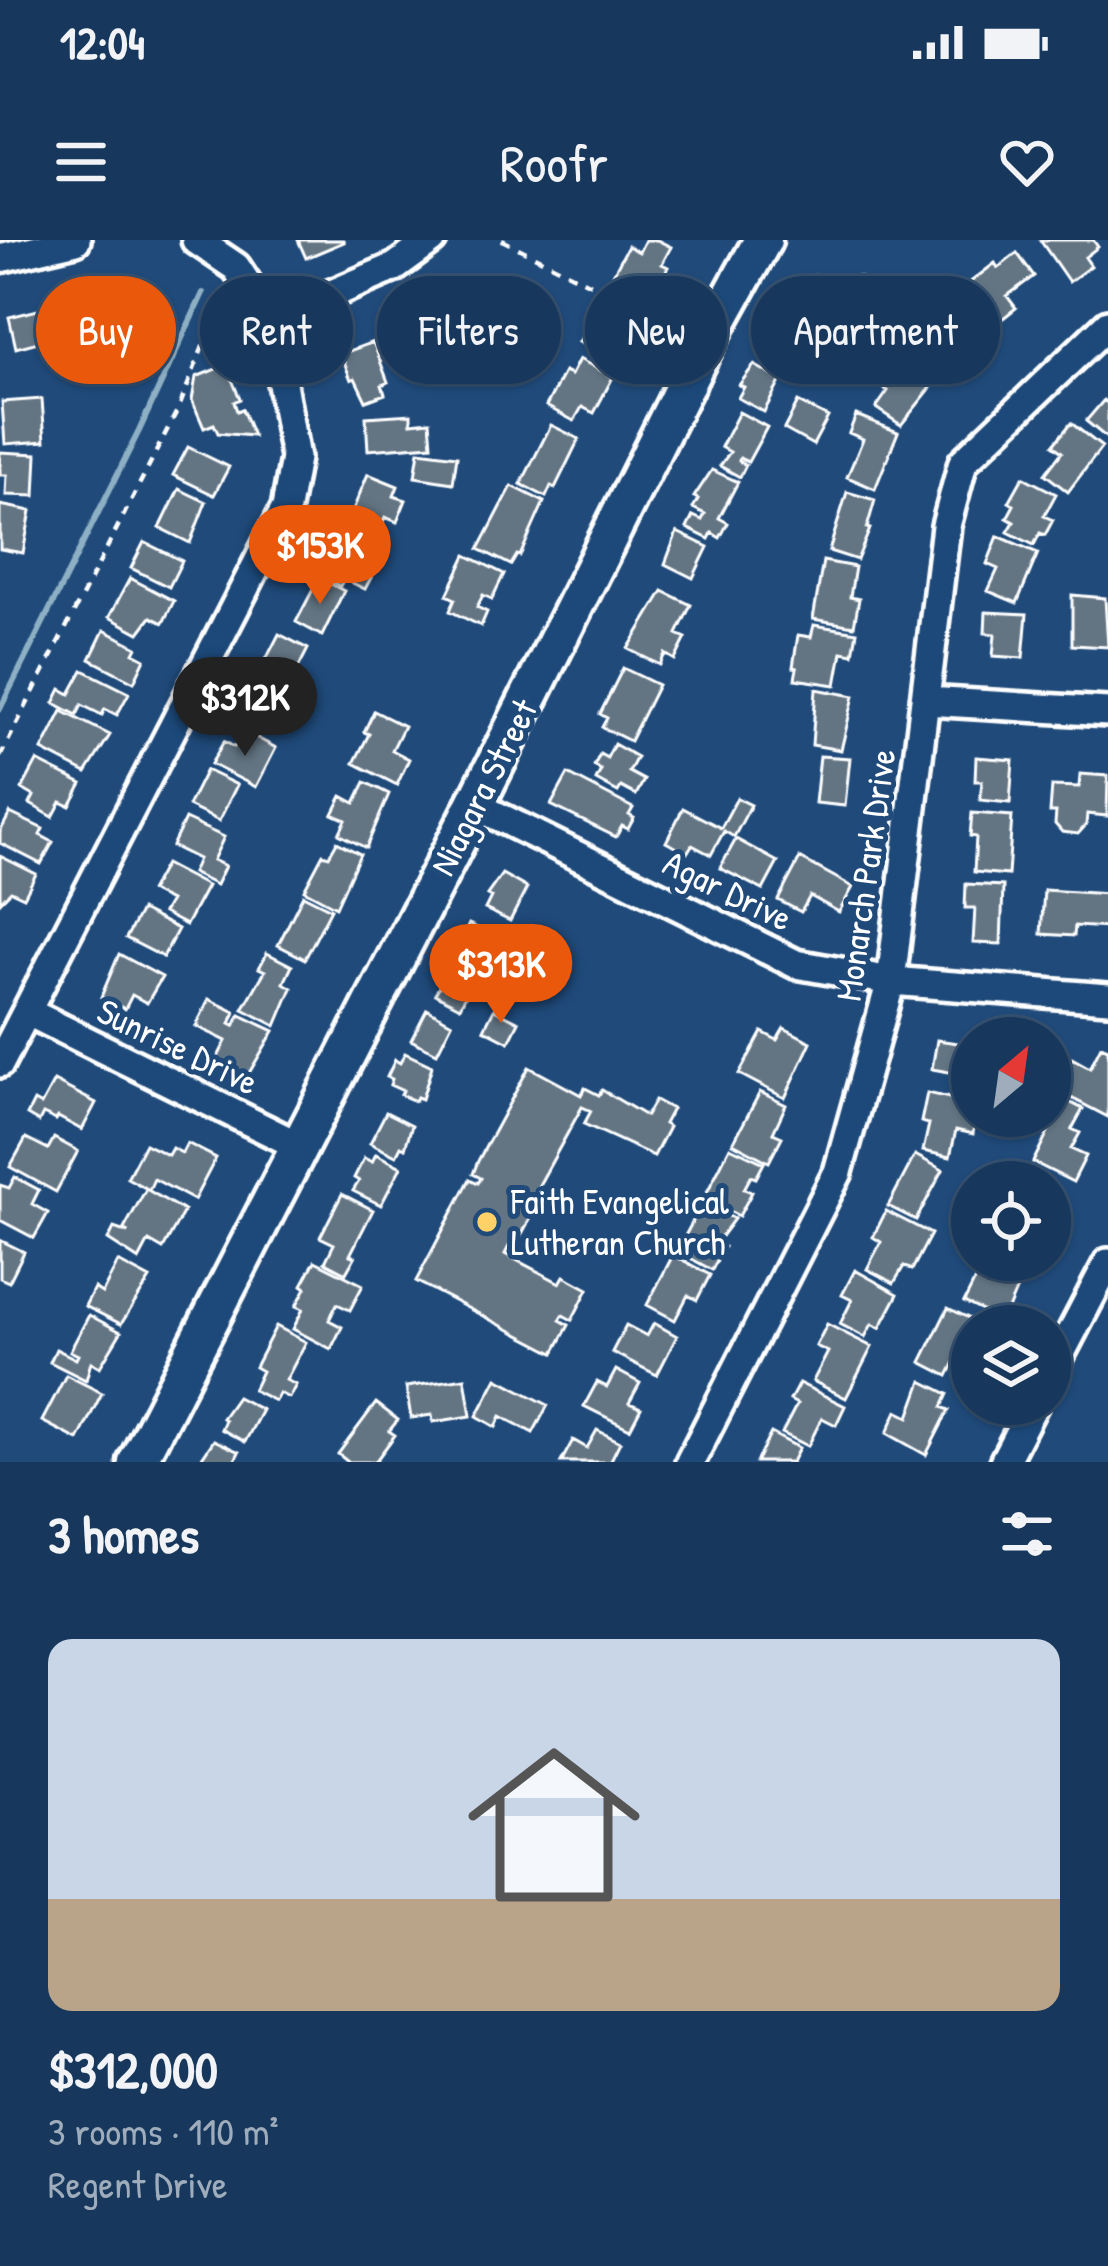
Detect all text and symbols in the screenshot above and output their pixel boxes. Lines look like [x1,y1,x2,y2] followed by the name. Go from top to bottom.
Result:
[60,12,145,73] text: 12:04
[500,126,608,199] text: Roofr
[48,129,114,195] icon: menu
[994,129,1060,195] icon: heart
[36,276,176,384] chip: Buy
[200,276,353,384] chip: Rent
[377,276,561,384] chip: Filters
[585,276,727,384] chip: New
[751,276,1000,384] chip: Apartment
[236,505,404,607] pin: $153K
[276,517,364,570] text: $153K
[161,657,329,759] pin: $312K
[200,669,290,722] text: $312K
[417,690,548,883] street label: Niagara Street
[823,746,906,1004] street label: Monarch Park Drive
[656,837,801,942] street label: Agar Drive
[417,924,585,1026] pin: $313K
[456,936,546,989] text: $313K
[90,986,267,1106] street label: Sunrise Drive
[951,1017,1071,1137] north arrow
[951,1017,1071,1425] map controls
[951,1161,1071,1281] button: locate
[510,1176,729,1266] place label: Faith Evangelical Lutheran Church
[474,1209,500,1235] marker: Faith Evangelical Lutheran Church
[951,1305,1071,1425] button: layers
[48,1500,199,1569] text: 3 homes
[994,1501,1060,1567] icon: filters
[446,1717,662,1933] icon: home
[48,2035,218,2104] text: $312,000
[48,2104,278,2157] text: 3 rooms · 110 m²
[48,2157,228,2210] text: Regent Drive

